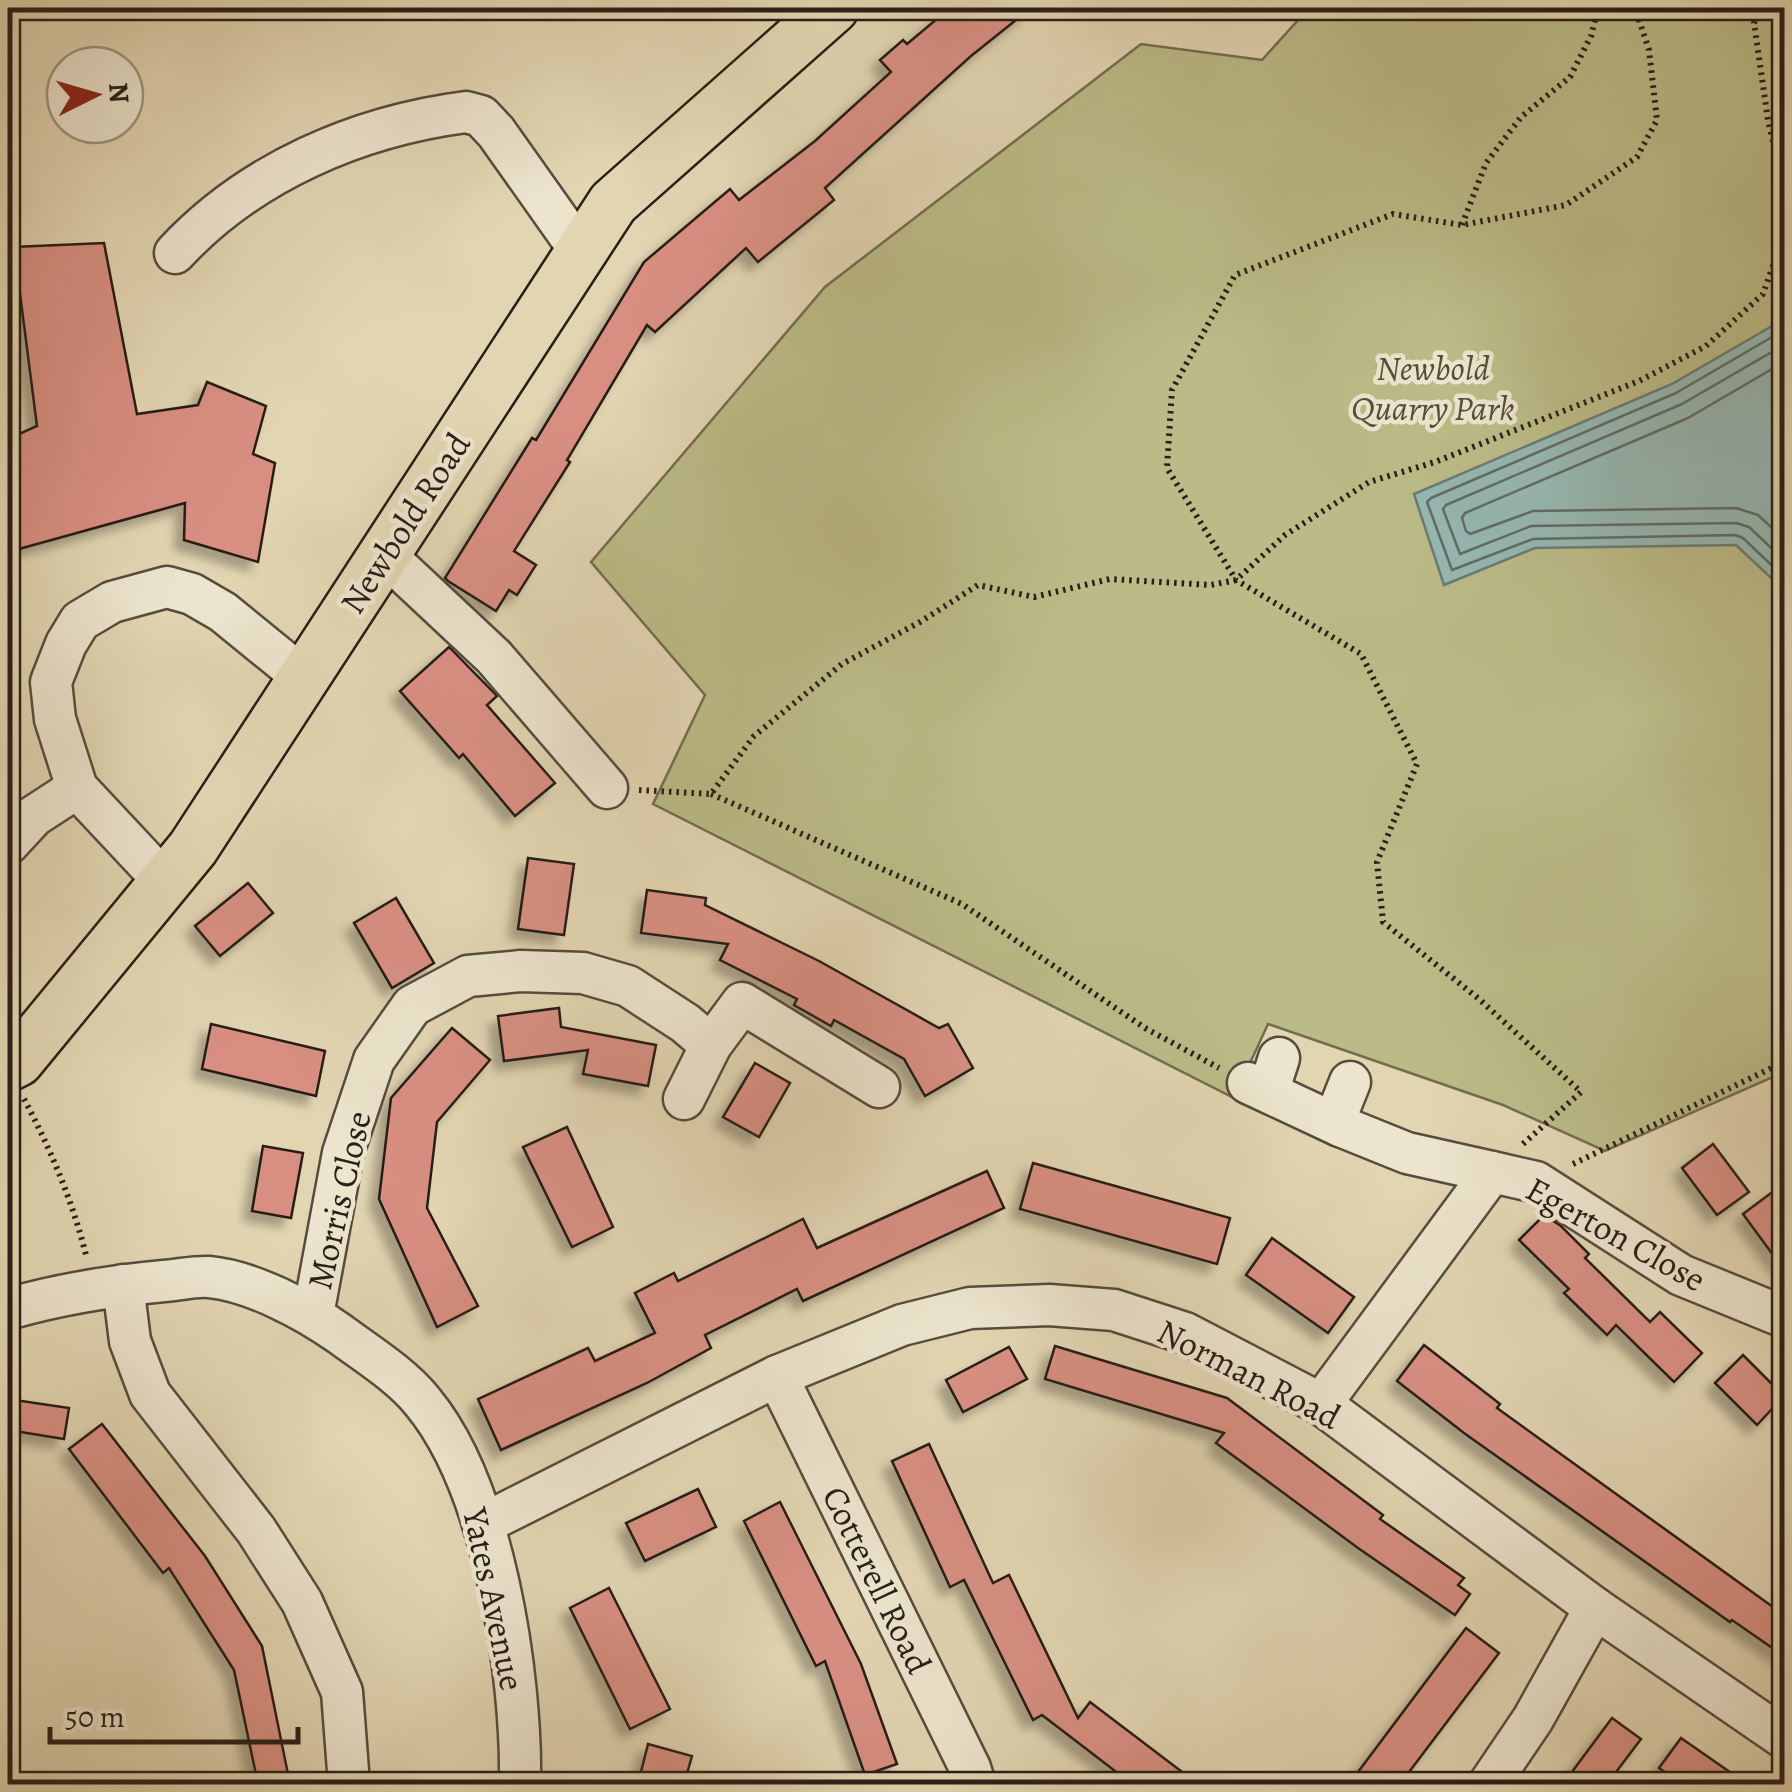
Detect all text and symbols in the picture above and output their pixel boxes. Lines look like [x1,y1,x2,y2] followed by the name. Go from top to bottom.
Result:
[45,45,145,145] north arrow
[99,81,139,105] text: N
[1351,344,1515,432] park label: Newbold Quarry Park
[328,423,482,623] street label: Newbold Road
[295,1106,383,1294] street label: Morris Close
[1517,1165,1715,1303] street label: Egerton Close
[1149,1307,1349,1441] street label: Norman Road
[811,1478,943,1682] street label: Cotterell Road
[451,1502,537,1695] street label: Yates Avenue
[50,1682,298,1744] scale bar
[65,1697,125,1737] text: 50 m

